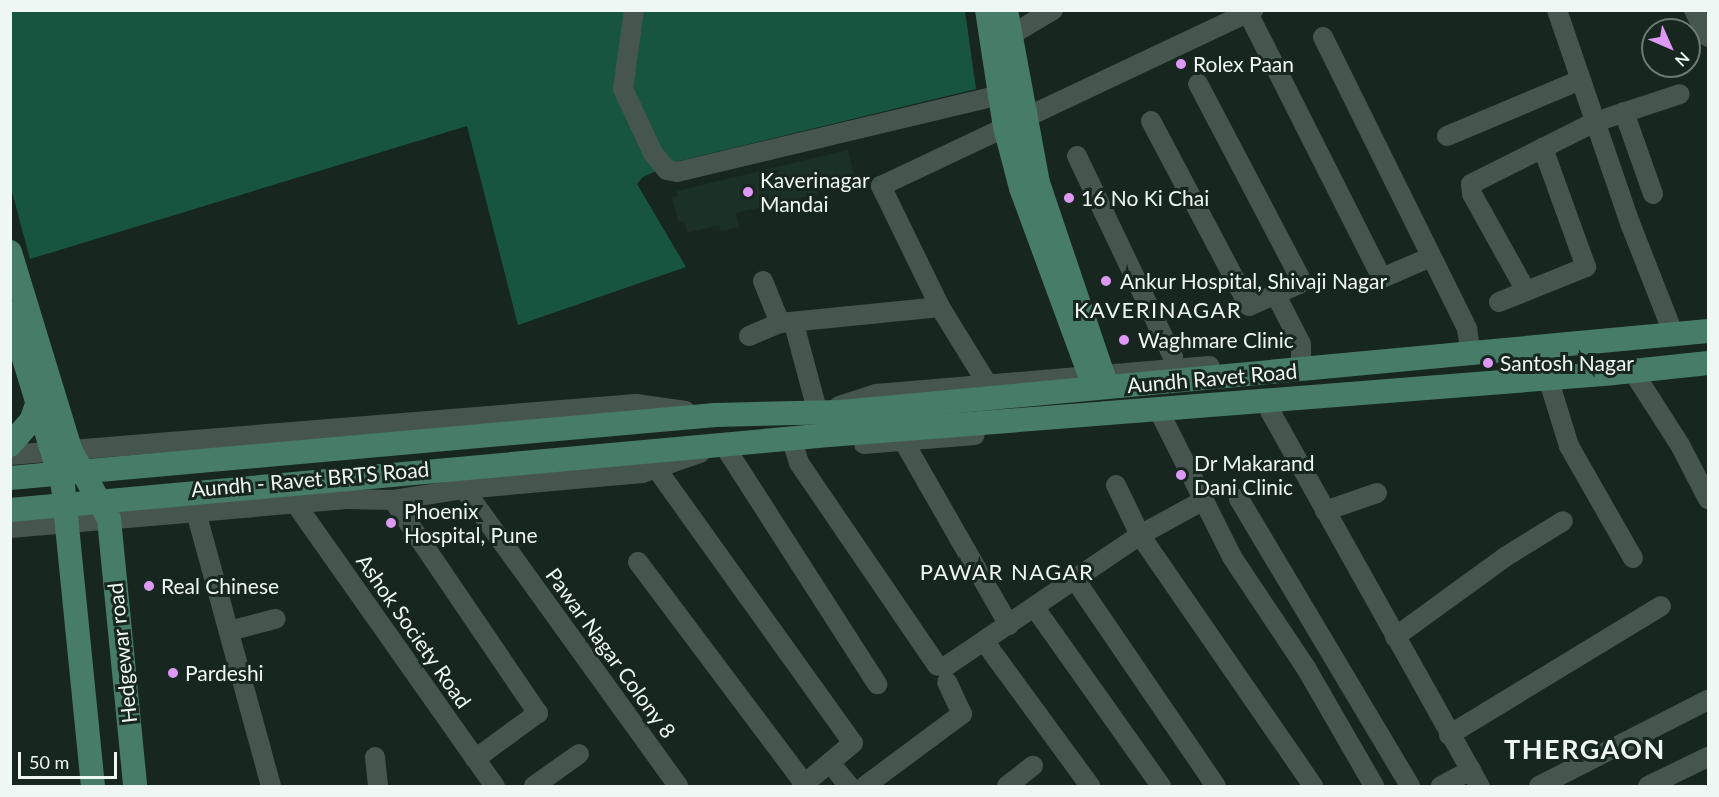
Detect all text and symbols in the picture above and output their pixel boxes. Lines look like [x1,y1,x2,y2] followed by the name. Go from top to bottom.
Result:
[1641,18,1701,78] north arrow
[1672,49,1694,71] text: N
[1193,51,1294,77] place label: Rolex Paan
[1174,57,1188,71] marker: Rolex Paan
[760,167,870,217] place label: Kaverinagar Mandai
[741,185,755,199] marker: Kaverinagar Mandai
[1081,185,1209,211] place label: 16 No Ki Chai
[1062,191,1076,205] marker: 16 No Ki Chai
[1120,268,1387,294] place label: Ankur Hospital, Shivaji Nagar
[1097,272,1115,290] marker: Ankur Hospital, Shivaji Nagar
[1074,297,1242,323] district label: KAVERINAGAR
[1138,327,1294,353] place label: Waghmare Clinic
[1115,331,1133,349] marker: Waghmare Clinic
[1500,350,1634,376] place label: Santosh Nagar
[1481,356,1495,370] marker: Santosh Nagar
[1126,358,1298,398] street label: Aundh Ravet Road
[1194,450,1315,500] place label: Dr Makarand Dani Clinic
[190,456,430,502] street label: Aundh - Ravet BRTS Road
[1172,466,1190,484] marker: Dr Makarand Dani Clinic
[404,498,538,548] place label: Phoenix Hospital, Pune
[382,514,400,532] marker: Phoenix Hospital, Pune
[351,549,477,713] street label: Ashok Society Road
[920,559,1094,585] district label: PAWAR NAGAR
[540,562,682,744] street label: Pawar Nagar Colony 8
[161,573,279,599] place label: Real Chinese
[142,579,156,593] marker: Real Chinese
[102,581,142,725] street label: Hedgewar road
[185,660,264,686] place label: Pardeshi
[166,666,180,680] marker: Pardeshi
[1504,733,1666,765] district label: THERGAON
[21,740,120,778] scale bar
[29,751,69,773] text: 50 m

